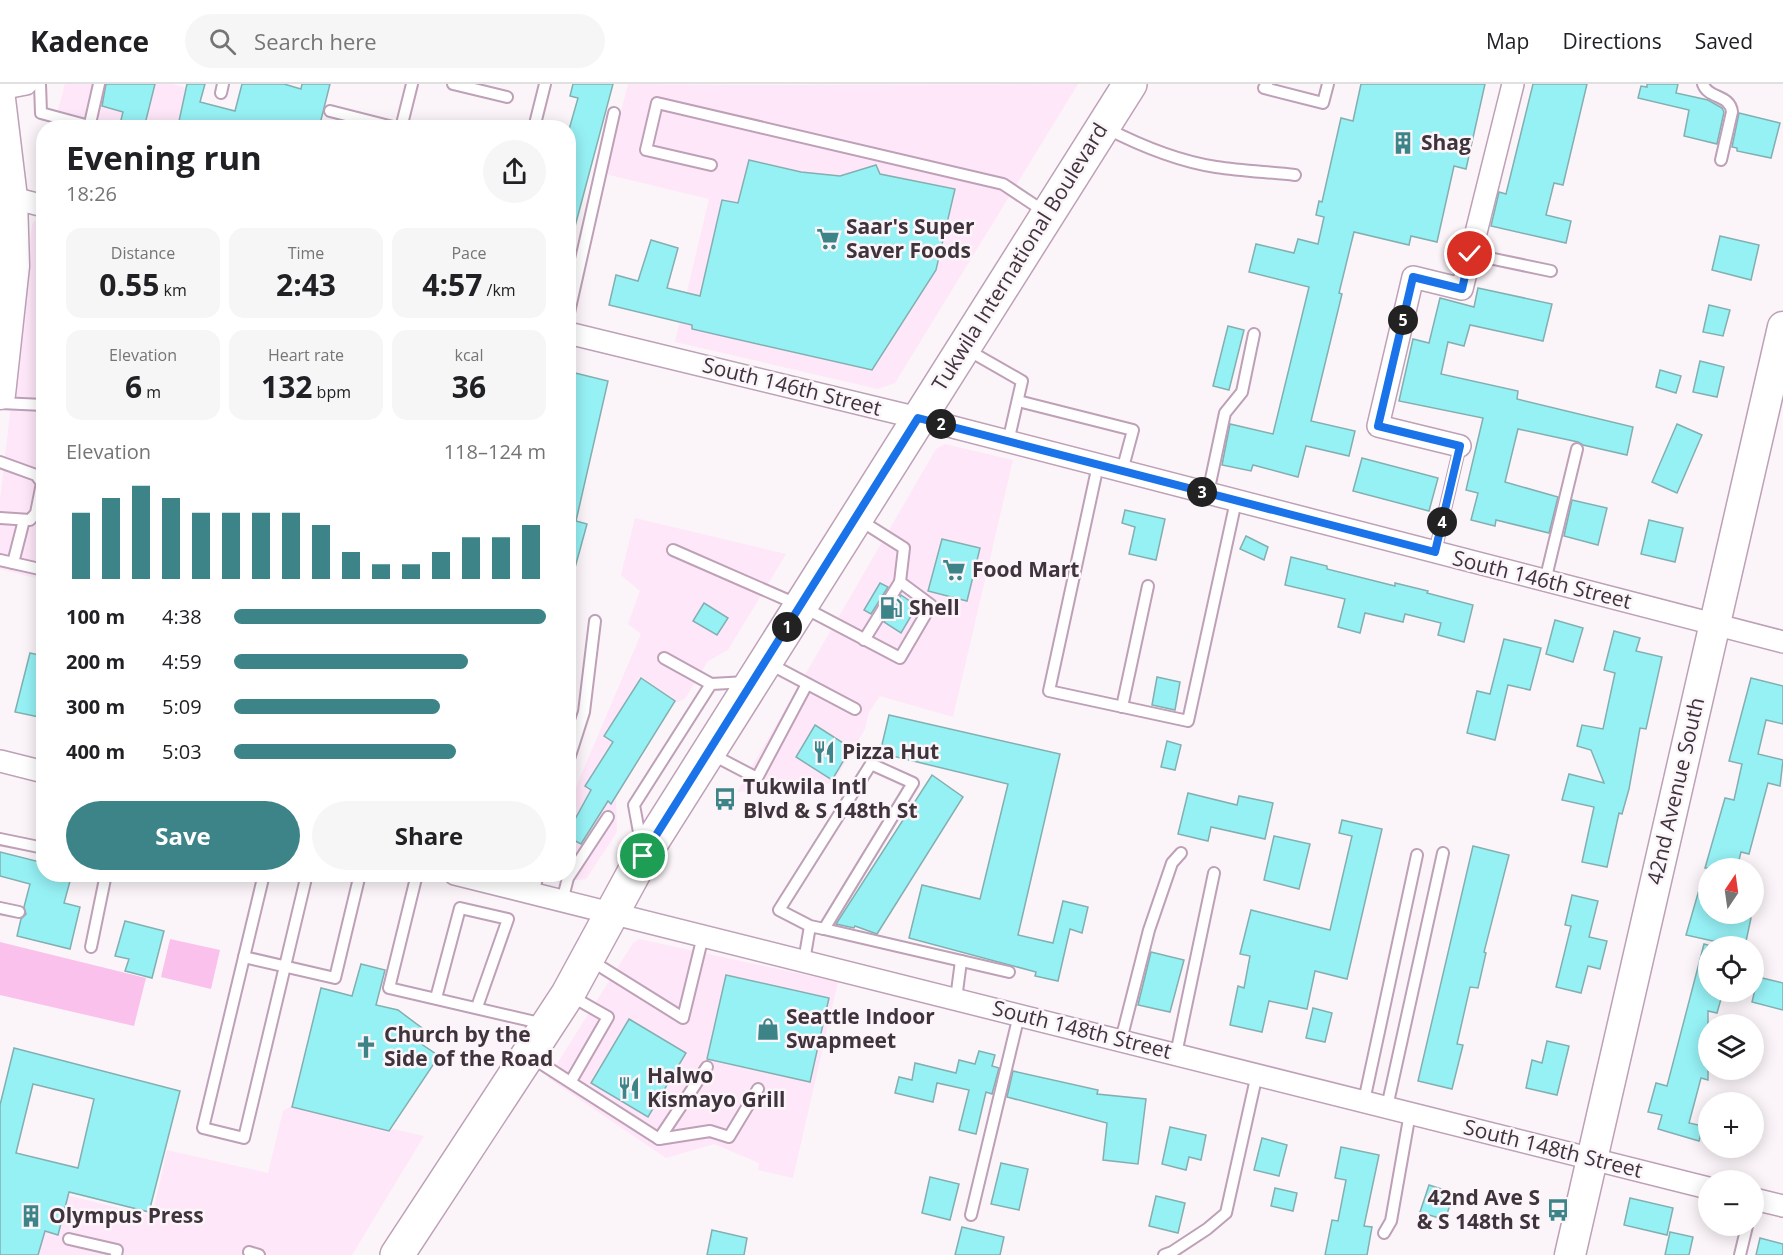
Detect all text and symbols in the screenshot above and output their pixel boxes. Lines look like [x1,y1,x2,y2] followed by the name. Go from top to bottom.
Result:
[185,14,605,68] search box
[30,22,149,60] text: Kadence
[206,25,239,58] icon: search
[254,26,377,56] text: Search here
[1486,27,1529,55] text: Map
[1562,27,1662,55] text: Directions
[1695,27,1753,55] text: Saved
[925,117,1113,396] street label: Tukwila International Boulevard
[1421,128,1471,156] place label: Shag
[1390,130,1416,156] building icon: Shag
[66,135,262,180] text: Evening run
[483,140,546,203] button: share
[66,180,117,207] text: 18:26
[846,212,975,264] place label: Saar's Super Saver Foods
[815,226,841,252] supermarket icon: Saar's Super Saver Foods
[1444,228,1495,279] pin
[1453,237,1486,270] icon: check
[111,242,175,264] text: Distance
[288,242,324,264] text: Time
[451,242,487,264] text: Pace
[99,264,159,305] text: 0.55
[276,264,336,305] text: 2:43
[422,264,482,305] text: 4:57
[159,279,187,301] text: km
[482,279,516,301] text: /km
[1388,305,1418,335] pin: 5
[1398,309,1408,331] text: 5
[109,344,177,366] text: Elevation
[268,344,344,366] text: Heart rate
[455,344,484,366] text: kcal
[700,350,885,422] street label: South 146th Street
[125,366,142,407] text: 6
[261,366,312,407] text: 132
[452,366,486,407] text: 36
[142,381,161,403] text: m
[312,381,351,403] text: bpm
[926,409,956,439] pin: 2
[936,413,946,435] text: 2
[66,438,151,465] text: Elevation
[444,438,546,465] text: 118–124 m
[1187,477,1217,507] pin: 3
[1197,481,1207,503] text: 3
[1427,507,1457,537] pin: 4
[1437,511,1447,533] text: 4
[1450,543,1635,615] street label: South 146th Street
[972,555,1079,583] place label: Food Mart
[941,557,967,583] supermarket icon: Food Mart
[909,593,960,621] place label: Shell
[878,595,904,621] fuel station icon: Shell
[66,603,125,630] text: 100 m
[162,603,202,630] text: 4:38
[772,612,802,642] pin: 1
[782,616,792,638] text: 1
[66,648,125,675] text: 200 m
[162,648,202,675] text: 4:59
[66,693,125,720] text: 300 m
[162,693,202,720] text: 5:09
[1640,694,1710,887] street label: 42nd Avenue South
[842,737,939,765] place label: Pizza Hut
[66,738,125,765] text: 400 m
[162,738,202,765] text: 5:03
[811,739,837,765] restaurant icon: Pizza Hut
[743,772,918,824] place label: Tukwila Intl Blvd & S 148th St
[712,786,738,812] bus stop icon: Tukwila Intl Blvd & S 148th St
[66,801,300,870] button: Save
[312,801,546,870] button: Share
[617,830,668,881] pin
[626,839,659,872] icon: arrive
[1698,858,1764,924] north arrow
[1698,858,1764,1236] map controls
[1698,936,1764,1002] button: locate
[990,993,1175,1065] street label: South 148th Street
[786,1002,935,1054] place label: Seattle Indoor Swapmeet
[1698,1014,1764,1080] button: layers
[755,1016,781,1042] shop icon: Seattle Indoor Swapmeet
[384,1020,553,1072] place label: Church by the Side of the Road
[353,1034,379,1060] church icon: Church by the Side of the Road
[647,1061,785,1113] place label: Halwo Kismayo Grill
[616,1075,642,1101] restaurant icon: Halwo Kismayo Grill
[1698,1092,1764,1158] button: +
[1461,1112,1646,1184] street label: South 148th Street
[1698,1170,1764,1236] button: −
[1417,1183,1540,1235] place label: 42nd Ave S & S 148th St
[1545,1197,1571,1223] bus stop icon: 42nd Ave S & S 148th St
[49,1201,204,1229] place label: Olympus Press
[18,1203,44,1229] building icon: Olympus Press

